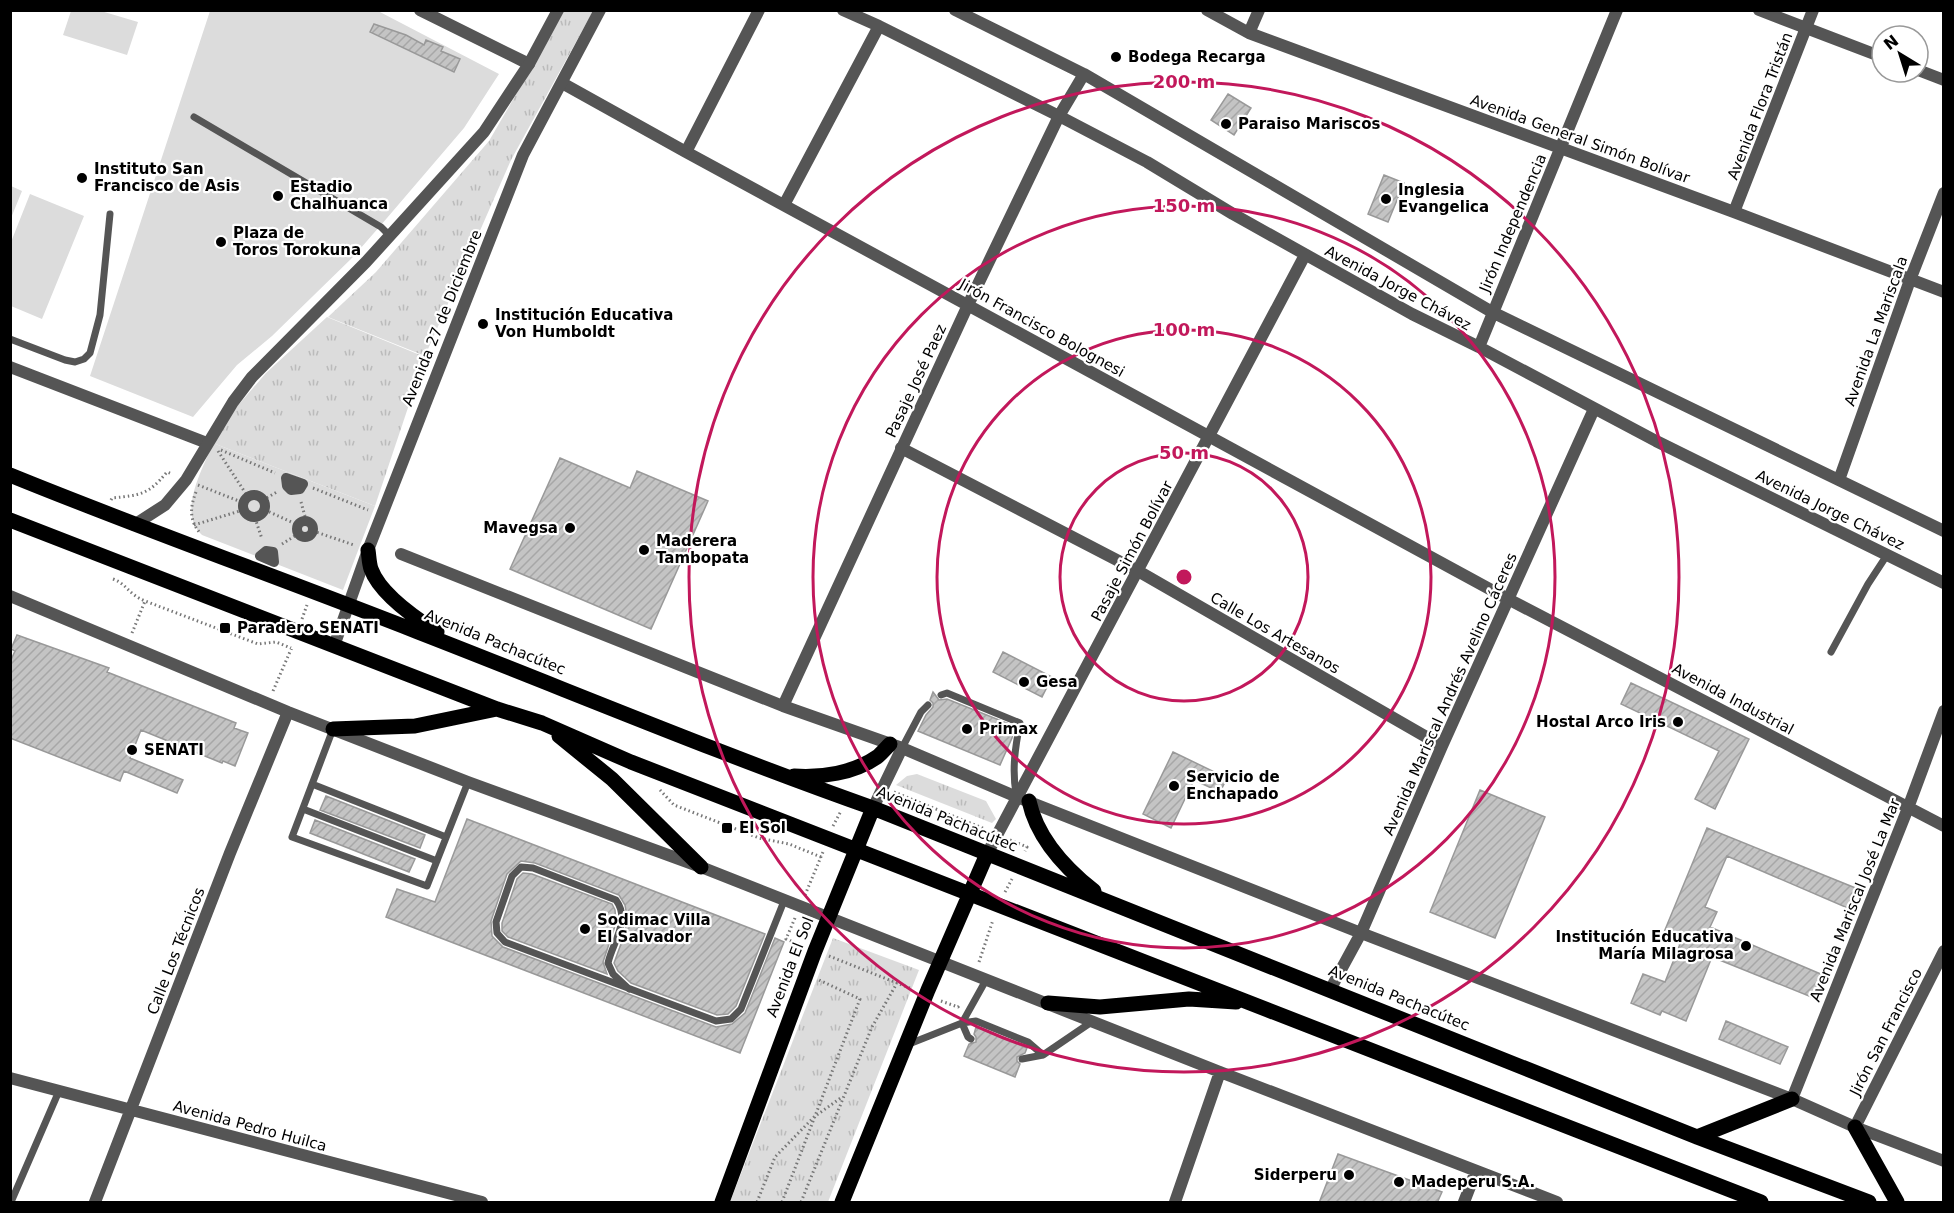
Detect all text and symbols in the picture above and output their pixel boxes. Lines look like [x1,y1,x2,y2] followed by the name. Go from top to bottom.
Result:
[1870,24,1930,84] north arrow
[1724,30,1796,182] street label: Avenida Flora Tristán
[1880,31,1902,54] text: N
[1128,48,1266,66] place label: Bodega Recarga
[1109,50,1123,64] marker: Bodega Recarga
[1153,71,1215,92] text: 200 m
[1468,91,1693,187] street label: Avenida General Simón Bolívar
[1238,115,1381,133] place label: Paraiso Mariscos
[1219,117,1233,131] marker: Paraiso Mariscos
[1475,151,1550,296] street label: Jirón Independencia
[94,160,240,195] place label: Instituto San Francisco de Asis
[75,171,89,185] marker: Instituto San Francisco de Asis
[290,178,388,213] place label: Estadio Chalhuanca
[1398,181,1489,216] place label: Inglesia Evangelica
[271,189,285,203] marker: Estadio Chalhuanca
[1379,192,1393,206] marker: Inglesia Evangelica
[1153,195,1215,216] text: 150 m
[233,224,361,259] place label: Plaza de Toros Torokuna
[398,227,486,409] street label: Avenida 27 de Diciembre
[214,235,228,249] marker: Plaza de Toros Torokuna
[1322,242,1474,334] street label: Avenida Jorge Chávez
[1841,254,1911,408] street label: Avenida La Mariscala
[956,275,1128,381] street label: Jirón Francisco Bolognesi
[495,306,673,341] place label: Institución Educativa Von Humboldt
[476,317,490,331] marker: Institución Educativa Von Humboldt
[1153,319,1215,340] text: 100 m
[882,321,950,440] street label: Pasaje José Paez
[1159,442,1209,463] text: 50 m
[1753,466,1907,554] street label: Avenida Jorge Chávez
[1087,477,1177,624] street label: Pasaje Simón Bolívar
[483,519,558,537] place label: Mavegsa
[563,521,577,535] marker: Mavegsa
[656,532,749,567] place label: Maderera Tambopata
[637,543,651,557] marker: Maderera Tambopata
[1379,550,1521,838] street label: Avenida Mariscal Andrés Avelino Cáceres
[1174,567,1194,587] centre of rings
[1207,588,1343,678] street label: Calle Los Artesanos
[422,606,568,678] street label: Avenida Pachacútec
[237,619,379,637] place label: Paradero SENATI
[218,621,232,635] marker: Paradero SENATI
[1669,659,1797,739] street label: Avenida Industrial
[1036,673,1078,691] place label: Gesa
[1017,675,1031,689] marker: Gesa
[1536,713,1666,731] place label: Hostal Arco Iris
[1671,715,1685,729] marker: Hostal Arco Iris
[979,720,1038,738] place label: Primax
[960,722,974,736] marker: Primax
[144,741,204,759] place label: SENATI
[125,743,139,757] marker: SENATI
[1186,768,1280,803] place label: Servicio de Enchapado
[1167,779,1181,793] marker: Servicio de Enchapado
[874,783,1020,855] street label: Avenida Pachacútec
[1806,795,1904,1004] street label: Avenida Mariscal José La Mar
[739,819,786,837] place label: El Sol
[720,821,734,835] marker: El Sol
[143,885,209,1017] street label: Calle Los Técnicos
[597,911,711,946] place label: Sodimac Villa El Salvador
[763,914,817,1020] street label: Avenida El Sol
[578,922,592,936] marker: Sodimac Villa El Salvador
[1556,928,1734,963] place label: Institución Educativa María Milagrosa
[1739,939,1753,953] marker: Institución Educativa María Milagrosa
[1326,962,1472,1034] street label: Avenida Pachacútec
[1846,965,1926,1100] street label: Jirón San Francisco
[171,1097,329,1155] street label: Avenida Pedro Huilca
[1254,1166,1337,1184] place label: Siderperu
[1342,1168,1356,1182] marker: Siderperu
[1411,1173,1535,1191] place label: Madeperu S.A.
[1392,1175,1406,1189] marker: Madeperu S.A.

